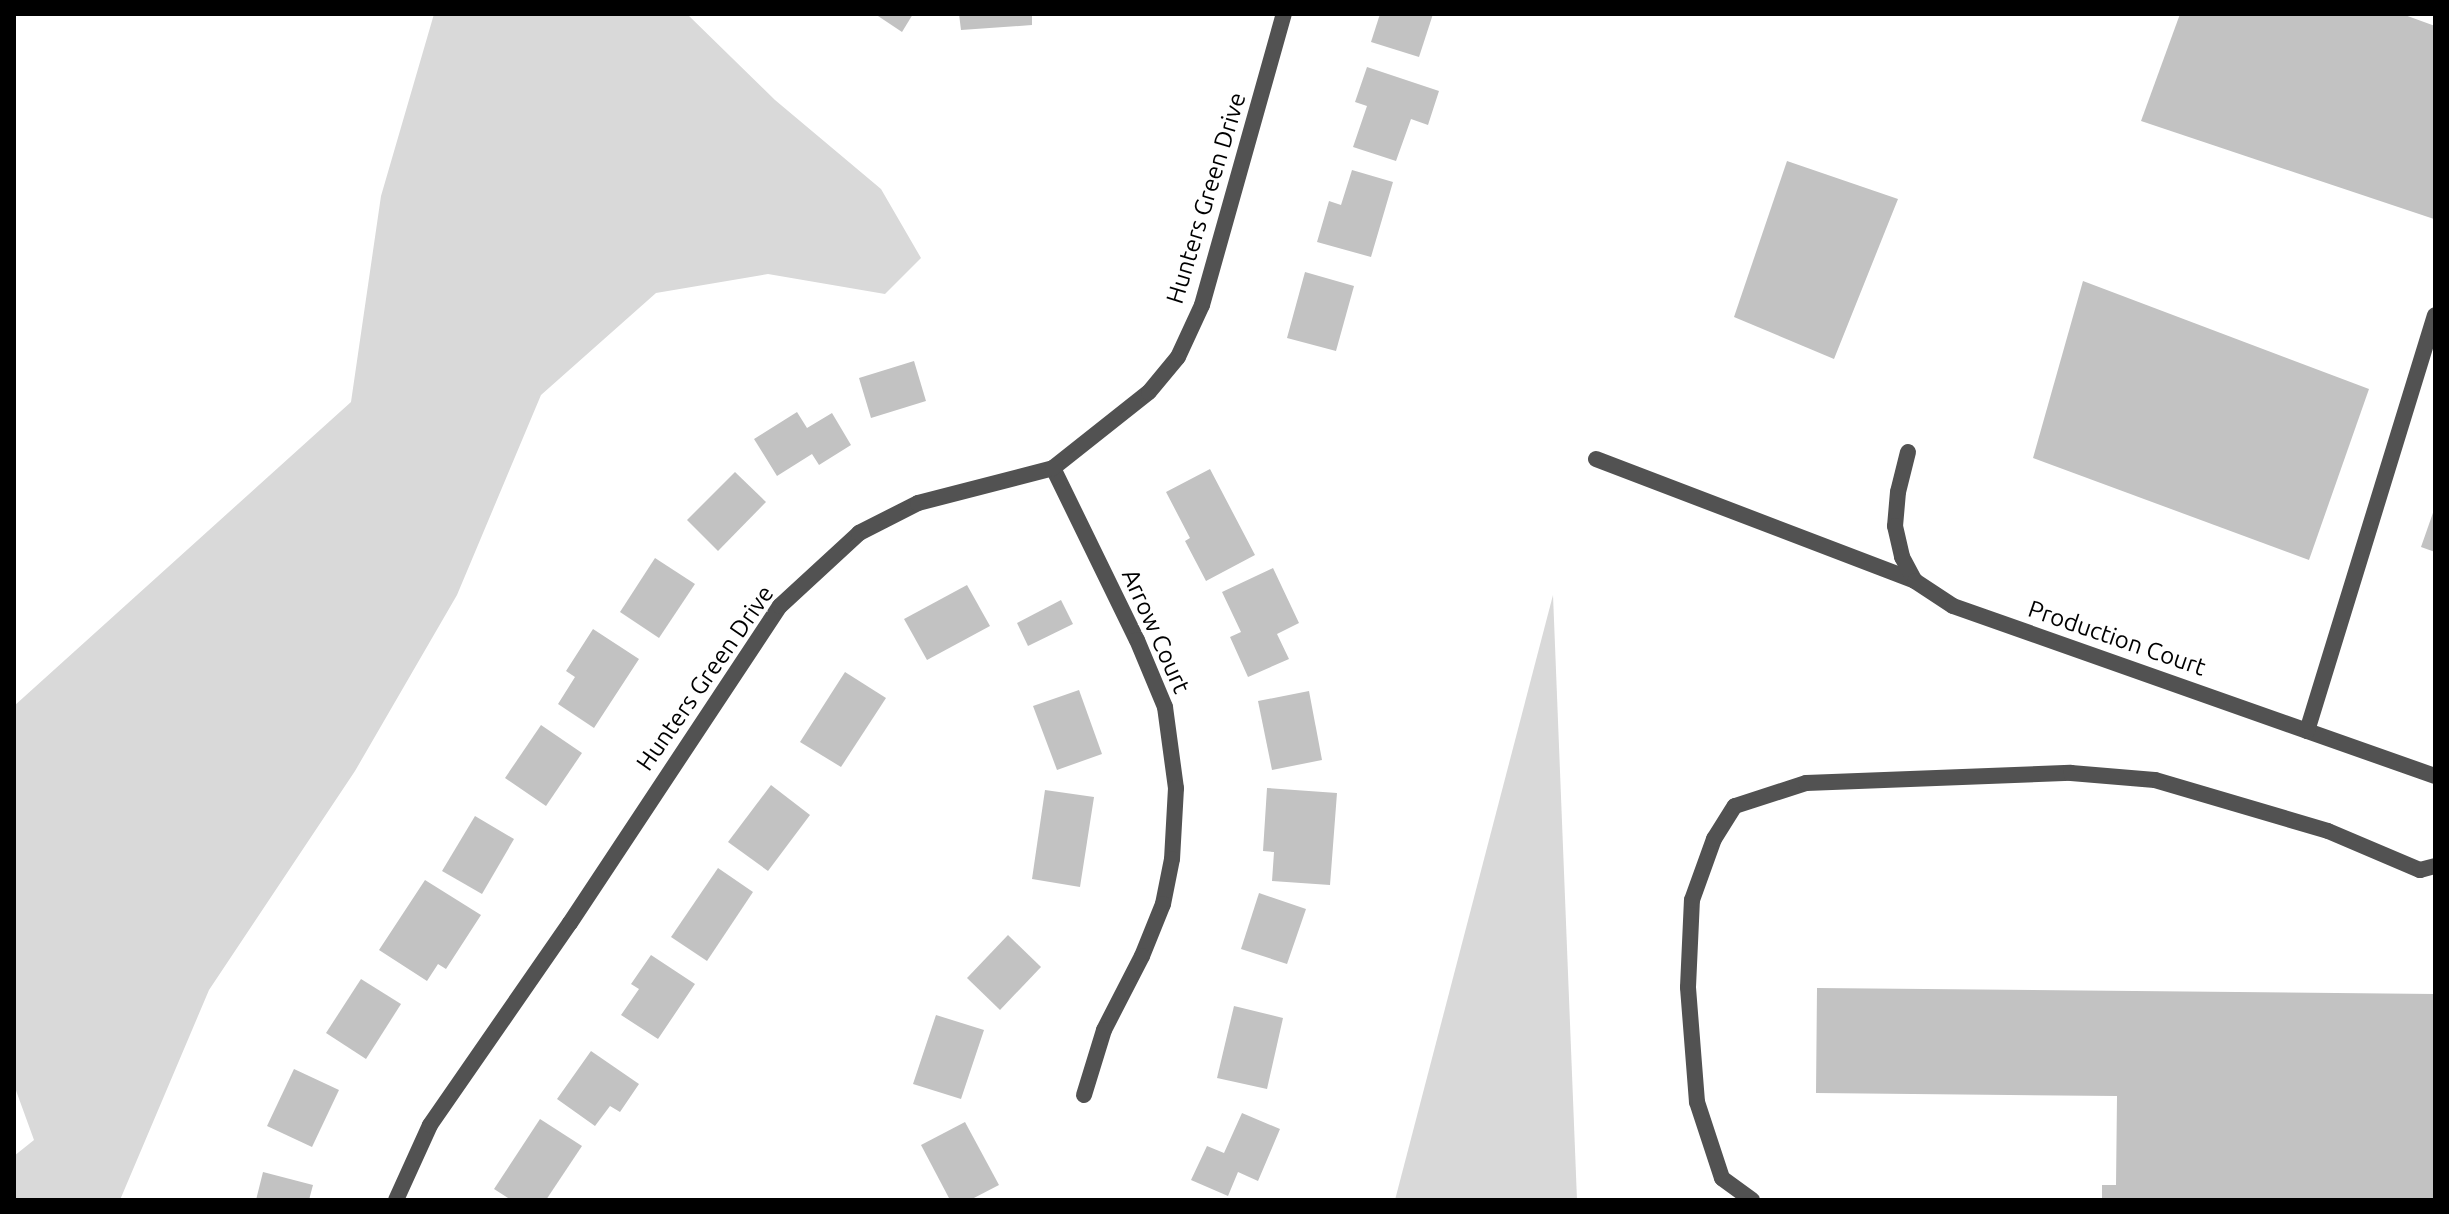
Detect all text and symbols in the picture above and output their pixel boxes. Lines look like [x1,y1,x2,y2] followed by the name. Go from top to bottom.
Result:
[1160,89,1252,307] street label: Hunters Green Drive
[1116,564,1196,698] street label: Arrow Court
[630,580,780,776] street label: Hunters Green Drive
[2024,594,2210,682] street label: Production Court

